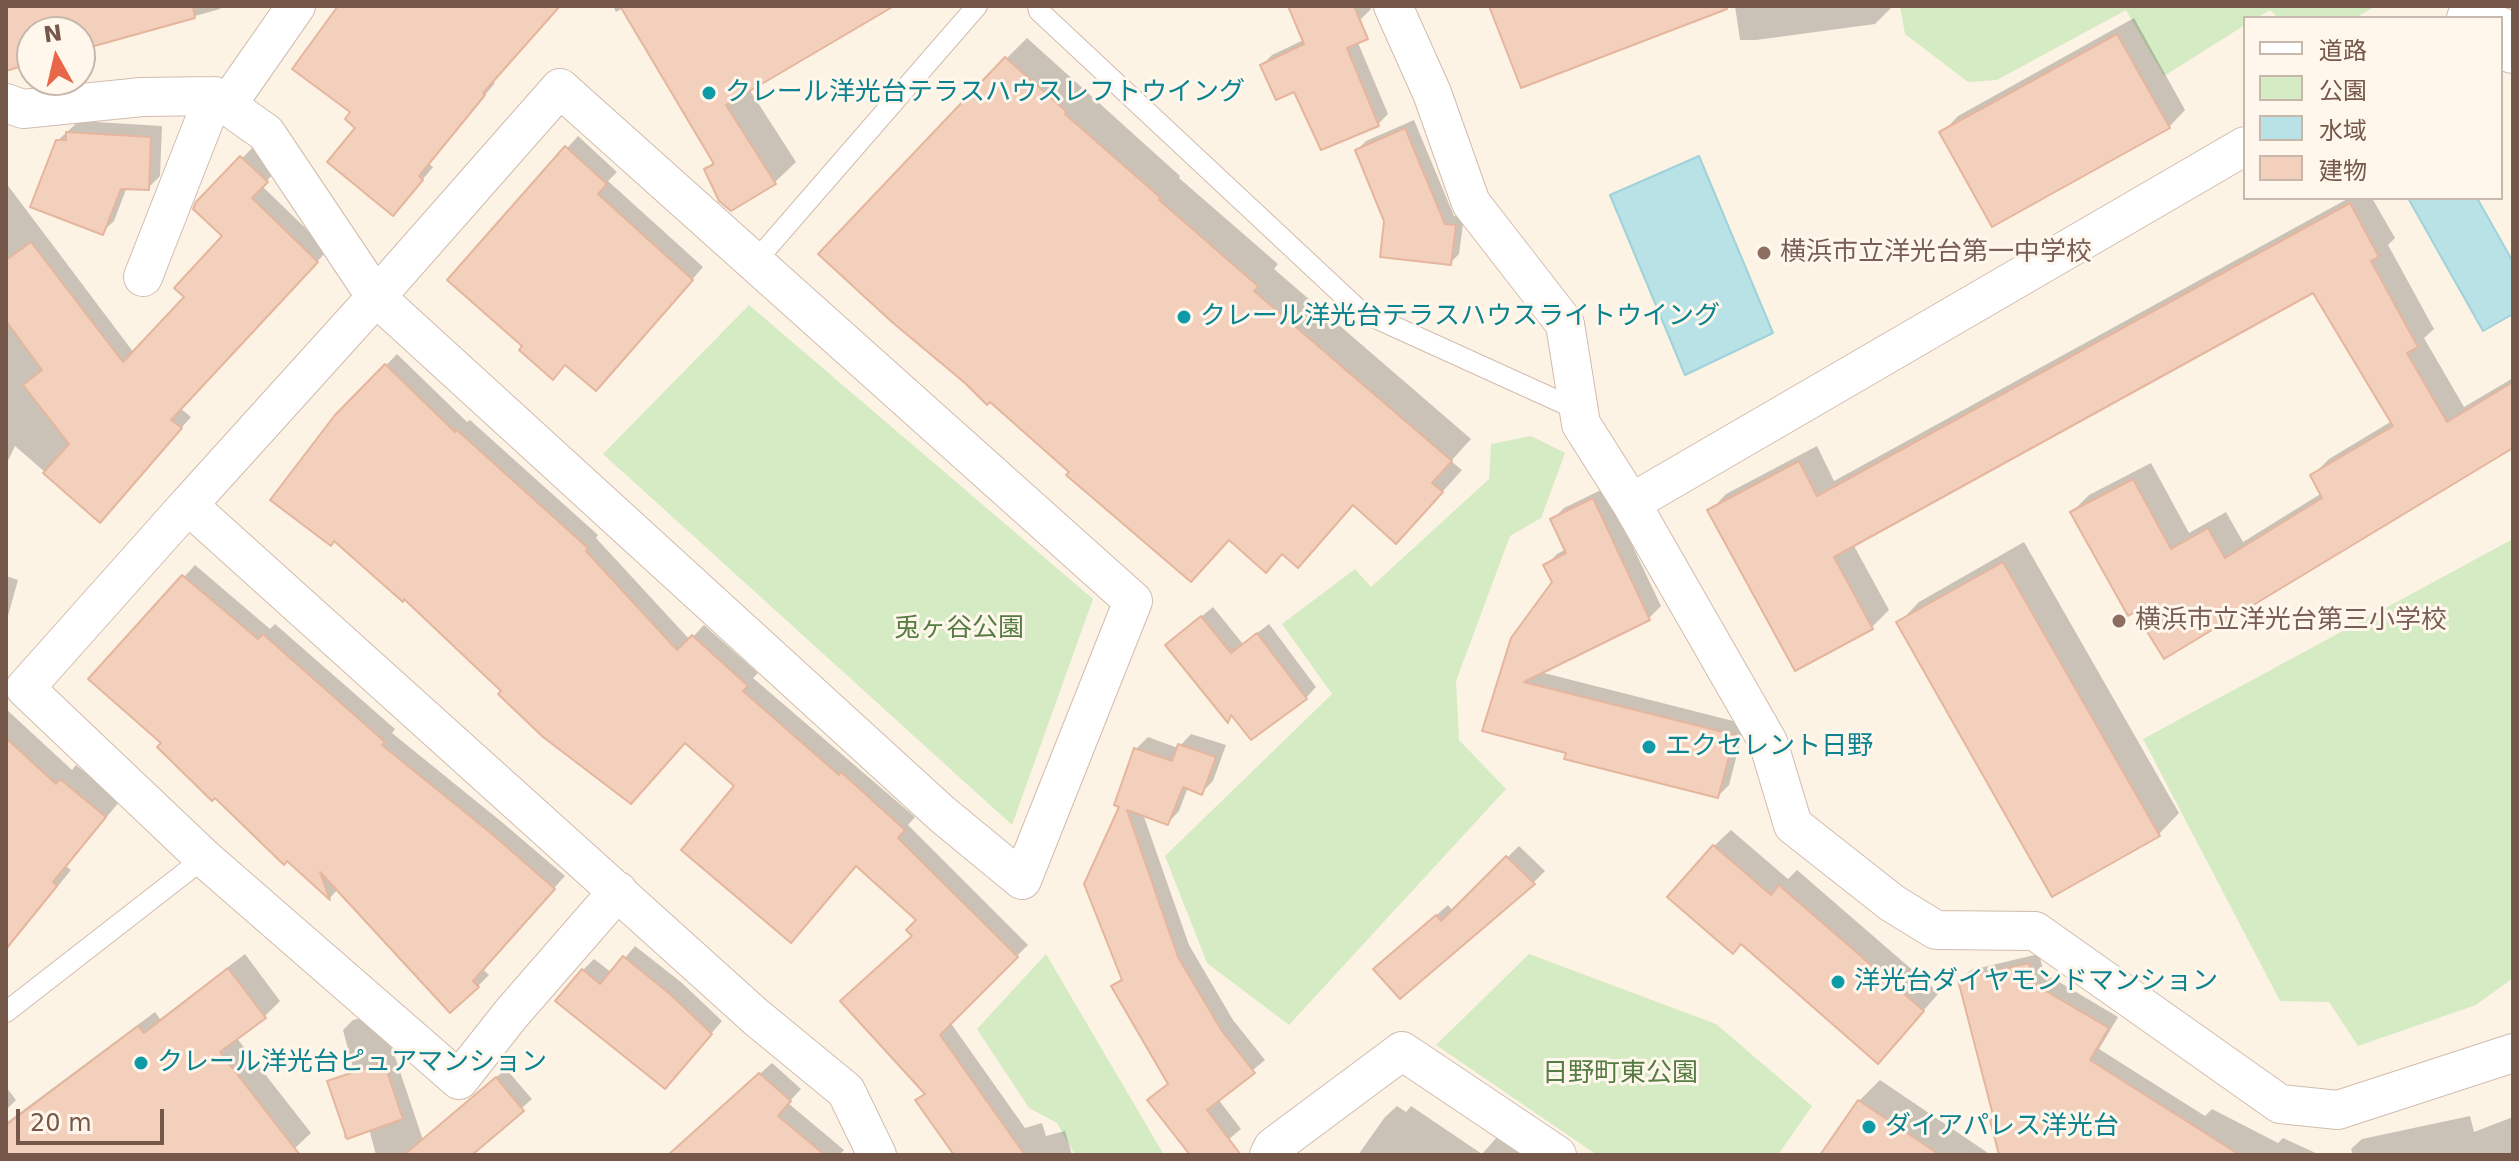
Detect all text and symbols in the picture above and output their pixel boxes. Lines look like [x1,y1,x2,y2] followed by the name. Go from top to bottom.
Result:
[16,16,96,96] north arrow
[2243,16,2503,200] legend
[42,20,64,47] text: N
[2319,37,2367,65] text: 道路
[725,77,1245,109] place label: クレール洋光台テラスハウスレフトウイング
[2319,77,2367,105] text: 公園
[700,84,718,102] marker: クレール洋光台テラスハウスレフトウイング
[2319,117,2367,145] text: 水域
[2319,157,2367,185] text: 建物
[1780,237,2092,269] place label: 横浜市立洋光台第一中学校
[1755,244,1773,262] marker: 横浜市立洋光台第一中学校
[1200,301,1720,333] place label: クレール洋光台テラスハウスライトウイング
[1175,308,1193,326] marker: クレール洋光台テラスハウスライトウイング
[2135,605,2447,637] place label: 横浜市立洋光台第三小学校
[2110,612,2128,630] marker: 横浜市立洋光台第三小学校
[894,613,1024,645] park label: 兎ヶ谷公園
[1665,731,1873,763] place label: エクセレント日野
[1640,738,1658,756] marker: エクセレント日野
[1854,966,2218,998] place label: 洋光台ダイヤモンドマンション
[1829,973,1847,991] marker: 洋光台ダイヤモンドマンション
[157,1047,547,1079] place label: クレール洋光台ピュアマンション
[132,1054,150,1072] marker: クレール洋光台ピュアマンション
[1542,1058,1698,1090] park label: 日野町東公園
[20,1093,168,1143] scale bar
[30,1109,92,1137] text: 20 m
[1885,1111,2119,1143] place label: ダイアパレス洋光台
[1860,1118,1878,1136] marker: ダイアパレス洋光台

